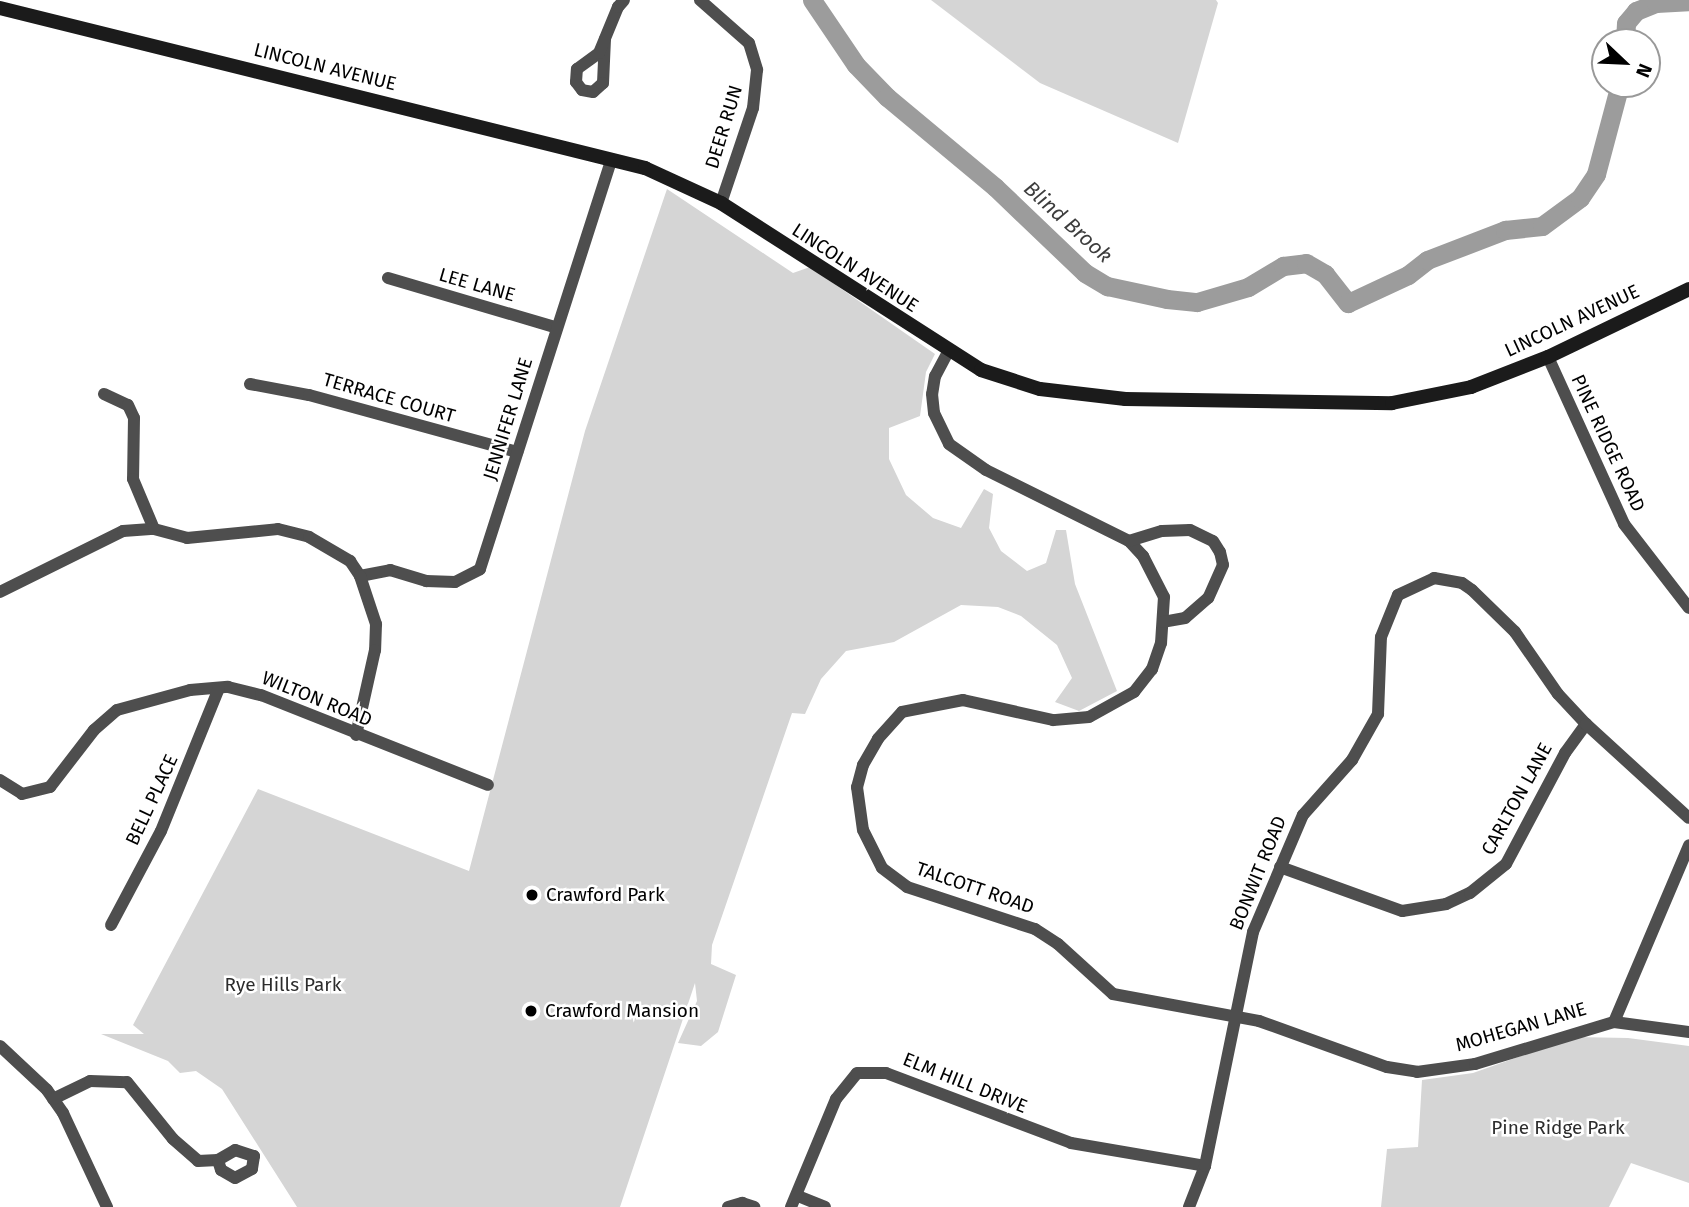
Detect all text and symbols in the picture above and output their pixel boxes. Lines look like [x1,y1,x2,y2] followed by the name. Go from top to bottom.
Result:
[1591,28,1661,98] north arrow
[251,38,399,96] street label: LINCOLN AVENUE
[1631,60,1657,81] text: N
[701,83,747,171] street label: DEER RUN
[1019,176,1117,268] water label: Blind Brook
[788,219,922,317] street label: LINCOLN AVENUE
[436,263,518,307] street label: LEE LANE
[1501,280,1643,362] street label: LINCOLN AVENUE
[479,355,537,483] street label: JENNIFER LANE
[320,368,458,428] street label: TERRACE COURT
[1566,371,1650,515] street label: PINE RIDGE ROAD
[259,667,375,731] street label: WILTON ROAD
[1477,739,1557,859] street label: CARLTON LANE
[121,751,183,849] street label: BELL PLACE
[1225,813,1291,933] street label: BONWIT ROAD
[913,857,1037,919] street label: TALCOTT ROAD
[546,884,665,906] place label: Crawford Park
[524,887,540,903] marker: Crawford Park
[225,974,341,996] park label: Rye Hills Park
[1453,997,1589,1057] street label: MOHEGAN LANE
[545,1000,699,1022] place label: Crawford Mansion
[523,1003,539,1019] marker: Crawford Mansion
[900,1048,1030,1118] street label: ELM HILL DRIVE
[1491,1117,1625,1139] park label: Pine Ridge Park

